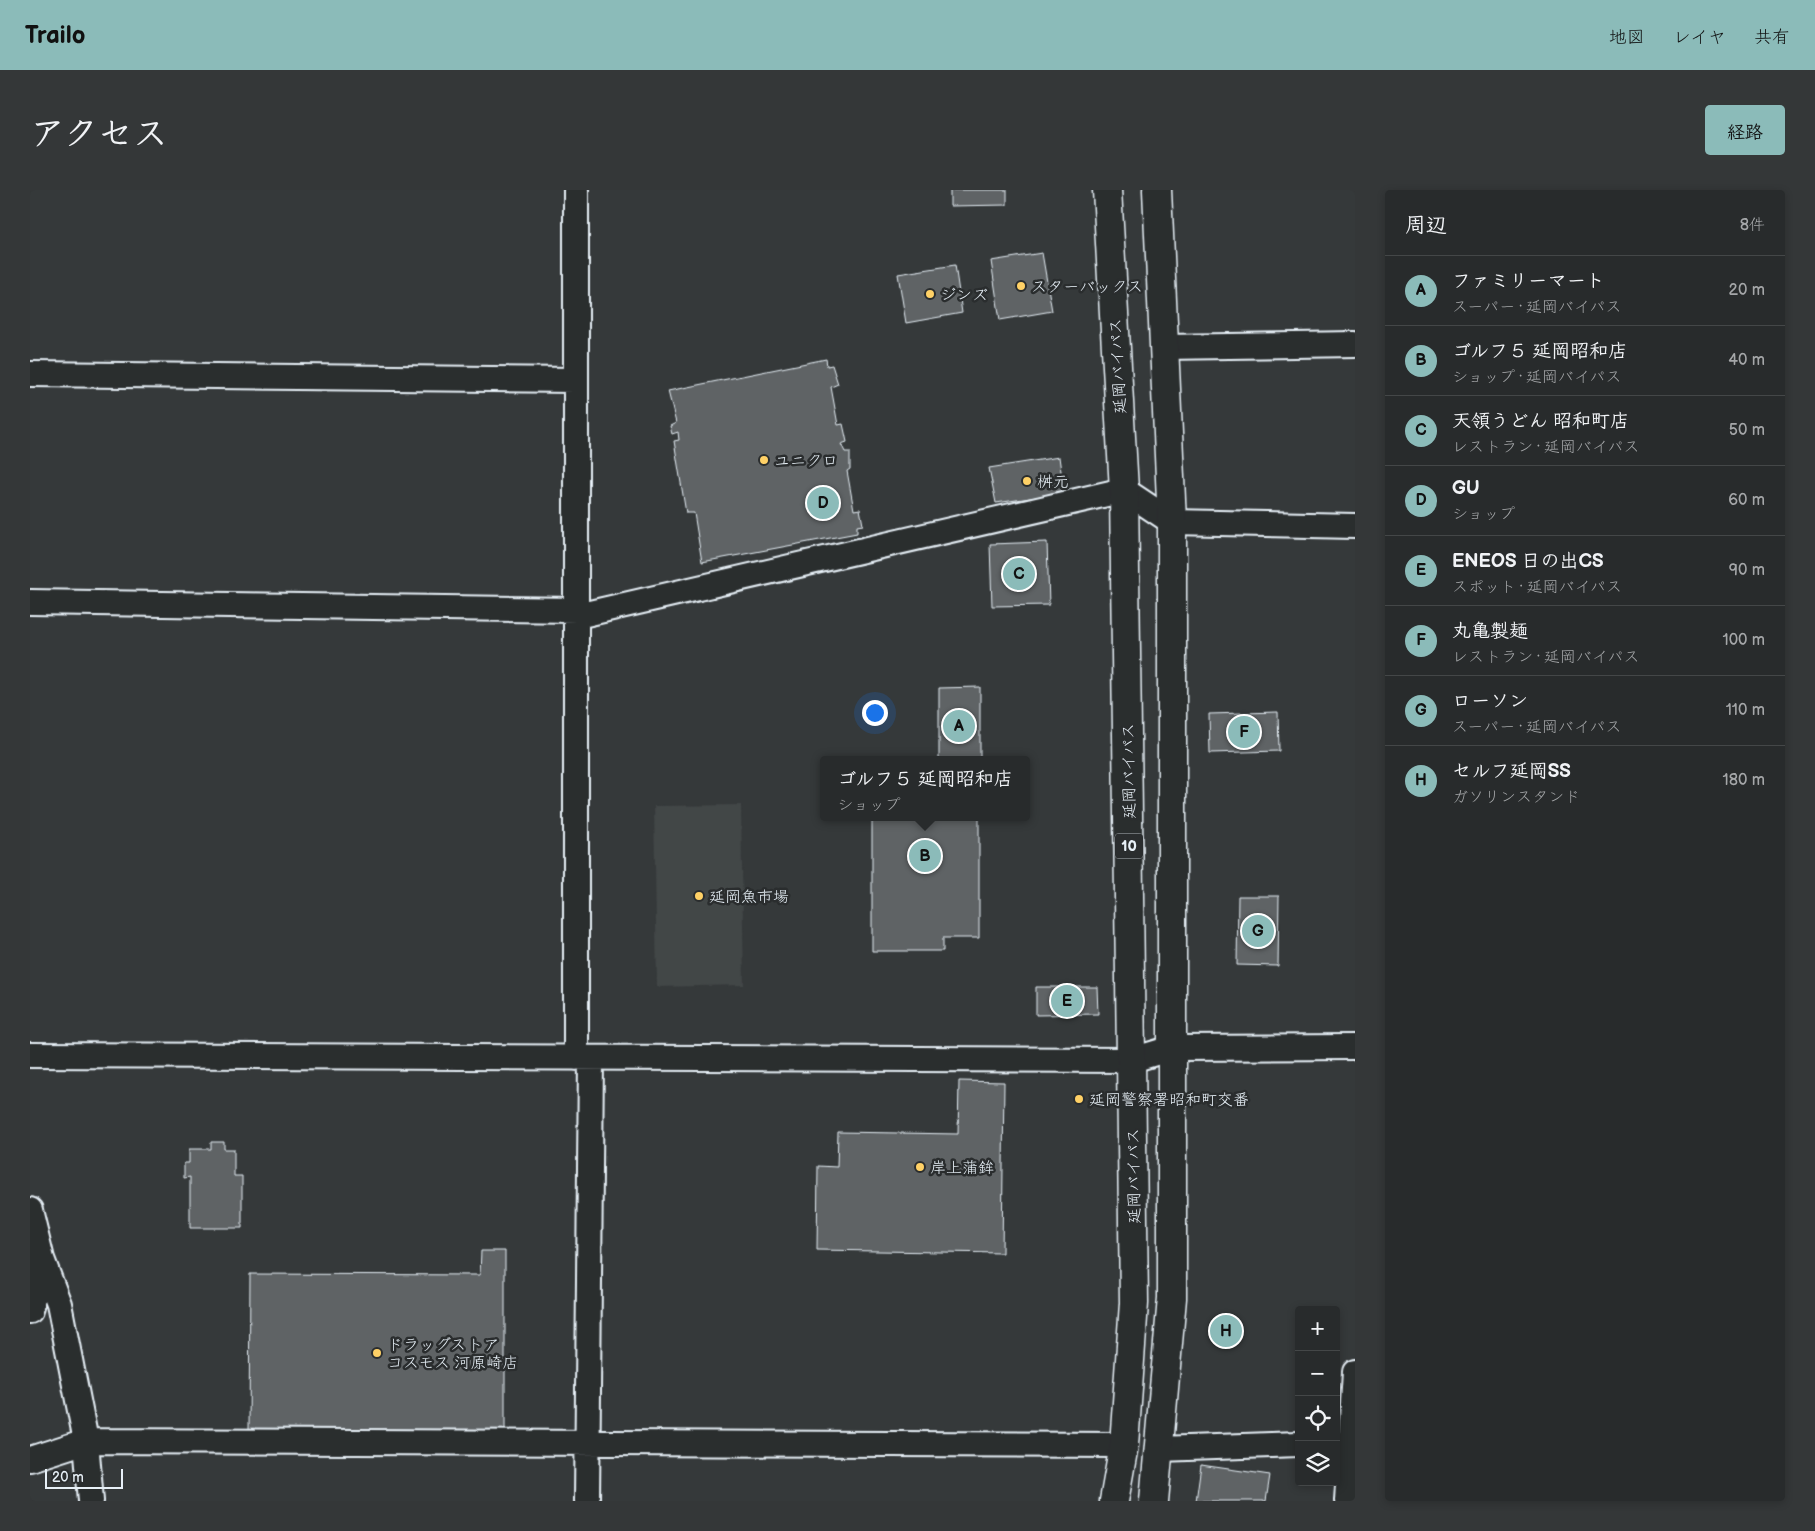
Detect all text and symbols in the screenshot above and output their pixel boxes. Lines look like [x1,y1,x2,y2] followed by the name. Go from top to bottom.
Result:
[25,21,85,50] text: Trailo
[1609,27,1645,48] text: 地図
[1673,27,1726,48] text: レイヤ
[1754,27,1790,48] text: 共有
[1705,105,1785,155] button: 経路
[30,113,168,156] text: アクセス
[1405,213,1447,238] text: 周辺
[1740,216,1765,235] text: 8件
[1452,270,1605,293] text: ファミリーマート
[1031,278,1143,297] place label: スターバックス
[1015,280,1027,292] marker: スターバックス
[1416,281,1426,300] text: A
[1729,281,1765,300] text: 20 m
[940,286,988,305] place label: ジンズ
[924,288,936,300] marker: ジンズ
[1452,298,1621,317] text: スーパー · 延岡バイパス
[1107,318,1130,414] street label: 延岡バイパス
[1452,340,1627,363] text: ゴルフ５ 延岡昭和店
[1415,351,1427,370] text: B
[1728,351,1765,370] text: 40 m
[1452,368,1621,387] text: ショップ · 延岡バイパス
[1452,410,1629,433] text: 天領うどん 昭和町店
[1415,421,1427,440] text: C
[1729,421,1765,440] text: 50 m
[1452,438,1639,457] text: レストラン · 延岡バイパス
[774,452,838,471] place label: ユニクロ
[758,454,770,466] marker: ユニクロ
[1037,473,1069,492] place label: 桝元
[1021,475,1033,487] marker: 桝元
[1452,477,1480,500] text: GU
[807,484,839,522] pin: D
[1415,491,1427,510] text: D
[1728,491,1765,510] text: 60 m
[1452,505,1515,524] text: ショップ
[1452,550,1604,573] text: ENEOS 日の出CS
[1003,555,1035,593] pin: C
[1416,561,1426,580] text: E
[1729,561,1765,580] text: 90 m
[1452,578,1622,597] text: スポット · 延岡バイパス
[1452,620,1528,643] text: 丸亀製麺
[1416,631,1426,650] text: F
[1722,631,1765,650] text: 100 m
[1452,648,1639,667] text: レストラン · 延岡バイパス
[1452,690,1528,713] text: ローソン
[862,700,888,726] your location
[1415,701,1427,720] text: G
[1726,701,1765,720] text: 110 m
[943,707,975,745] pin: A
[1228,713,1260,751] pin: F
[1452,718,1621,737] text: スーパー · 延岡バイパス
[1119,723,1140,819] street label: 延岡バイパス
[820,756,1030,821] popup
[1452,760,1571,783] text: セルフ延岡SS
[837,768,1013,791] text: ゴルフ５ 延岡昭和店
[1415,771,1427,790] text: H
[1723,771,1765,790] text: 180 m
[1452,788,1580,807] text: ガソリンスタンド
[837,796,901,815] text: ショップ
[1115,834,1143,858] road number: 10
[909,837,941,875] pin: B
[709,888,789,907] place label: 延岡魚市場
[693,890,705,902] marker: 延岡魚市場
[1242,912,1274,950] pin: G
[1051,982,1083,1020] pin: E
[1089,1091,1249,1110] place label: 延岡警察署昭和町交番
[1073,1093,1085,1105] marker: 延岡警察署昭和町交番
[1124,1128,1145,1224] street label: 延岡バイパス
[930,1159,994,1178] place label: 岸上蒲鉾
[914,1161,926,1173] marker: 岸上蒲鉾
[1295,1306,1340,1486] map controls
[1295,1306,1340,1351] button: +
[1210,1312,1242,1350] pin: H
[387,1336,518,1373] place label: ドラッグストア コスモス 河原崎店
[371,1347,383,1359] marker: ドラッグストア コスモス 河原崎店
[1295,1351,1340,1396] button: −
[1295,1396,1340,1441] button: locate
[1295,1441,1340,1486] button: layers
[45,1466,122,1489] scale bar
[52,1469,84,1486] text: 20 m

